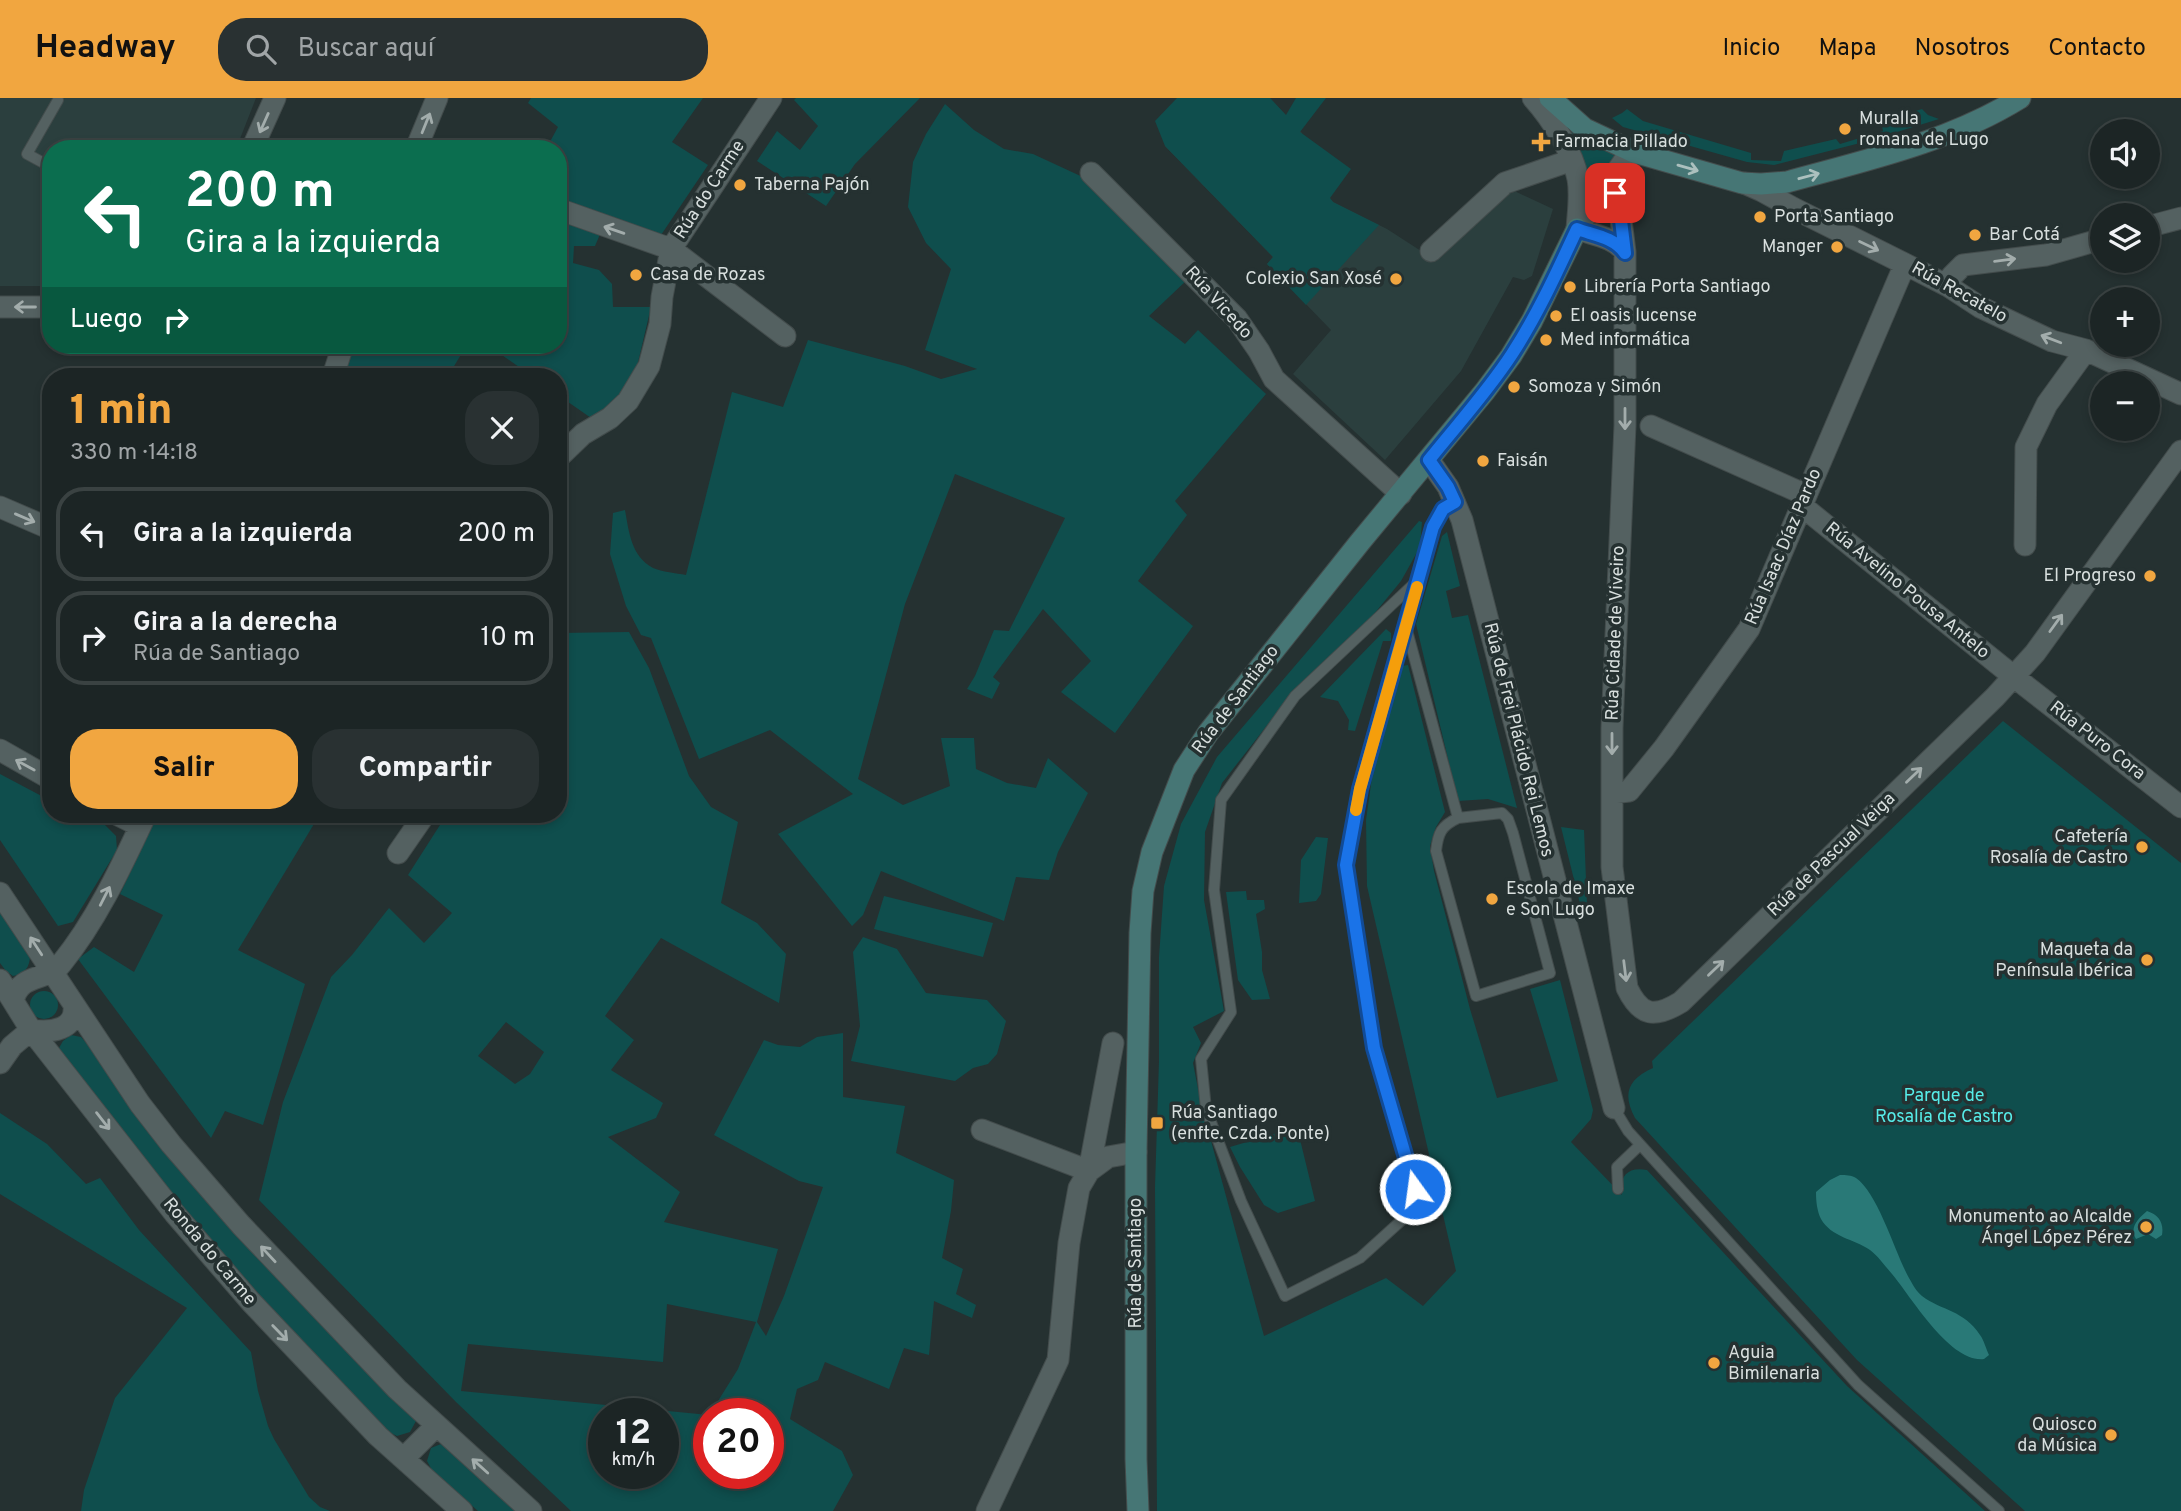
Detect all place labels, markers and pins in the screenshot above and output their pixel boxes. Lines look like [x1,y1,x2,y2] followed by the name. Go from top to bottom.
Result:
[1859,108,1989,152] place label: Muralla romana de Lugo
[1837,121,1853,137] marker: Muralla romana de Lugo
[1555,131,1688,154] place label: Farmacia Pillado
[1533,134,1549,150] marker: Farmacia Pillado
[1585,163,1645,223] pin
[754,174,870,197] place label: Taberna Pajón
[732,177,748,193] marker: Taberna Pajón
[1774,206,1894,229] place label: Porta Santiago
[1752,209,1768,225] marker: Porta Santiago
[1989,224,2060,247] place label: Bar Cotá
[1967,227,1983,243] marker: Bar Cotá
[1762,236,1823,259] place label: Manger
[1829,239,1845,255] marker: Manger
[650,264,766,287] place label: Casa de Rozas
[628,267,644,283] marker: Casa de Rozas
[1245,268,1382,291] place label: Colexio San Xosé
[1388,271,1404,287] marker: Colexio San Xosé
[1584,276,1770,299] place label: Librería Porta Santiago
[1562,279,1578,295] marker: Librería Porta Santiago
[1570,305,1697,328] place label: El oasis lucense
[1548,308,1564,324] marker: El oasis lucense
[1560,329,1690,352] place label: Med informática
[1538,332,1554,348] marker: Med informática
[1528,376,1661,399] place label: Somoza y Simón
[1506,379,1522,395] marker: Somoza y Simón
[1497,450,1548,473] place label: Faisán
[1475,453,1491,469] marker: Faisán
[2043,565,2136,588] place label: El Progreso
[2142,568,2158,584] marker: El Progreso
[1990,826,2128,870] place label: Cafetería Rosalía de Castro
[2134,839,2150,855] marker: Cafetería Rosalía de Castro
[1506,878,1635,922] place label: Escola de Imaxe e Son Lugo
[1484,891,1500,907] marker: Escola de Imaxe e Son Lugo
[1995,939,2133,983] place label: Maqueta da Península Ibérica
[2139,952,2155,968] marker: Maqueta da Península Ibérica
[1171,1102,1330,1146] place label: Rúa Santiago (enfte. Czda. Ponte)
[1149,1115,1165,1131] marker: Rúa Santiago (enfte. Czda. Ponte)
[1948,1206,2132,1250] place label: Monumento ao Alcalde Ángel López Pérez
[2138,1219,2154,1235] marker: Monumento ao Alcalde Ángel López Pérez
[1728,1342,1820,1386] place label: Aguia Bimilenaria
[1706,1355,1722,1371] marker: Aguia Bimilenaria
[2017,1414,2097,1458] place label: Quiosco da Música
[2103,1427,2119,1443] marker: Quiosco da Música

